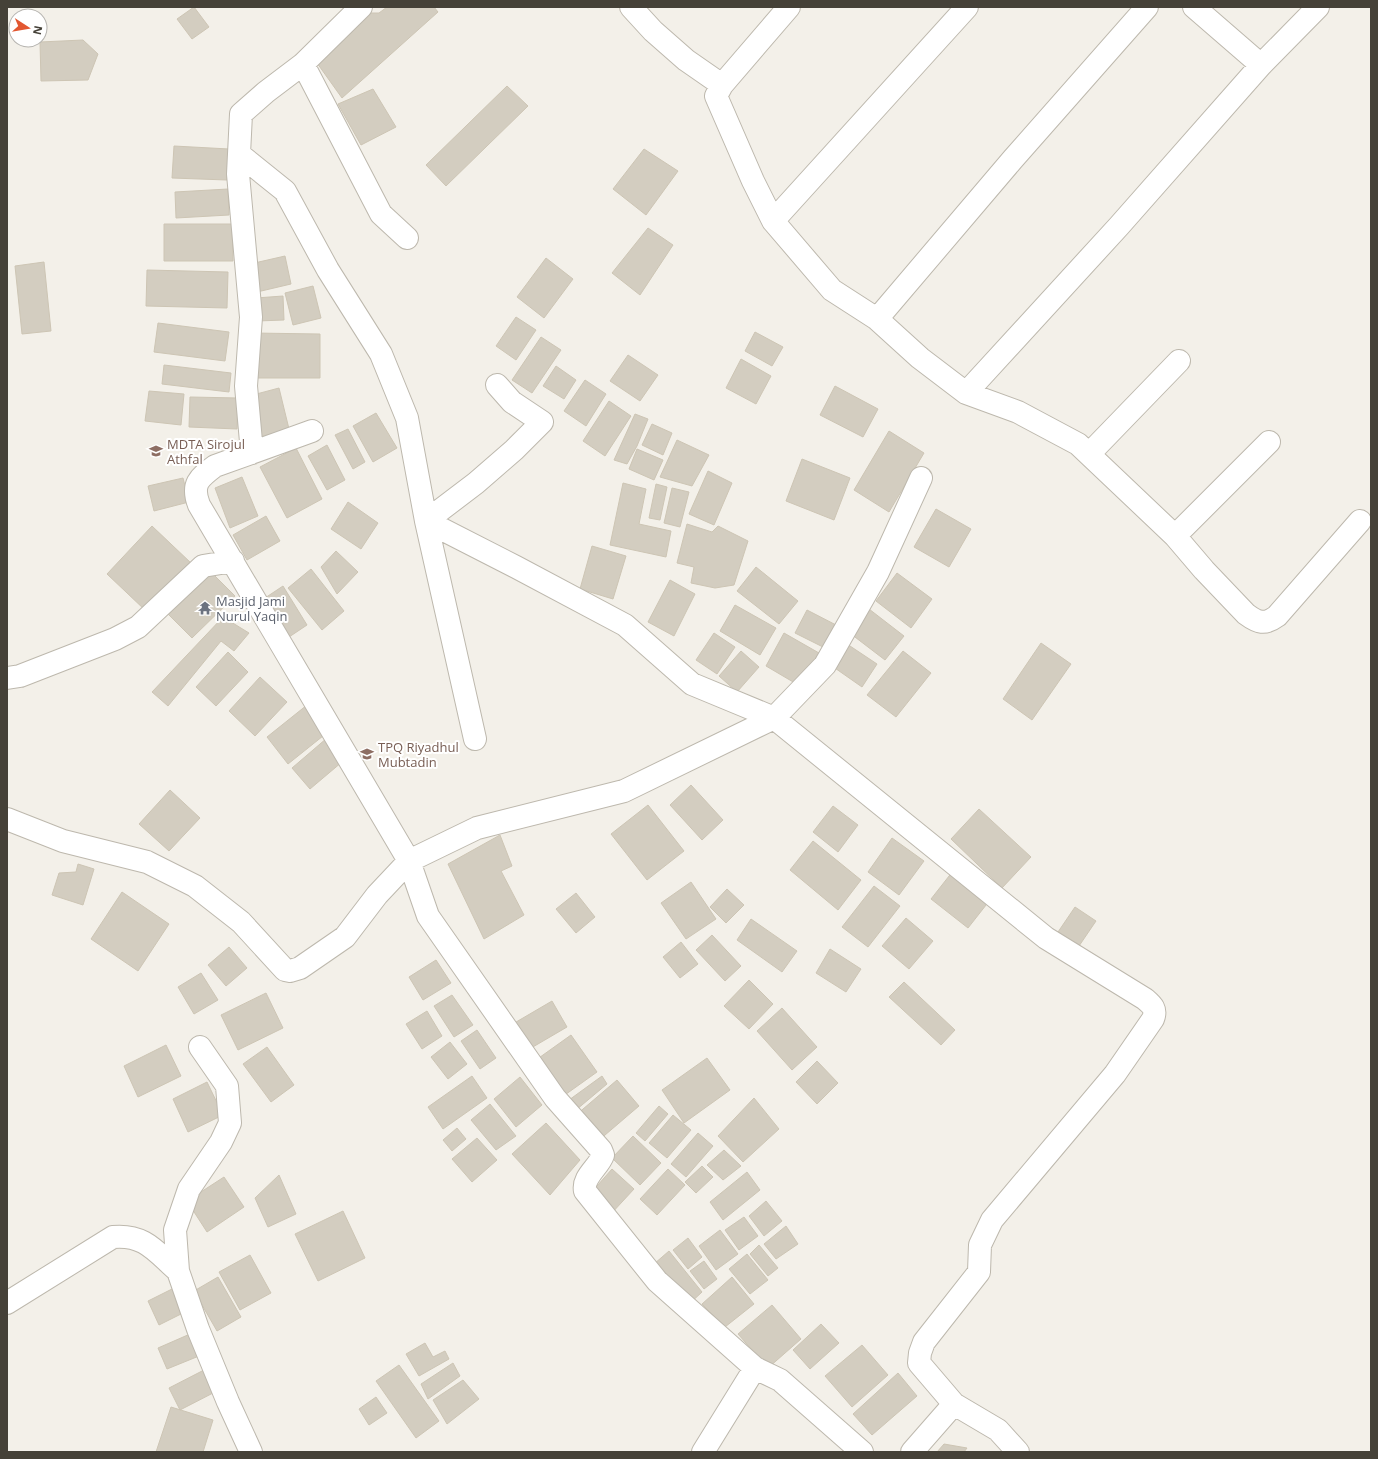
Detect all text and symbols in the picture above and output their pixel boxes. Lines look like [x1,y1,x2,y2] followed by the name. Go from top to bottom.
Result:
[8,8,48,48] north arrow
[30,24,47,36] text: N
[167,435,245,468] place label: MDTA Sirojul Athfal
[148,443,164,459] school or university icon: MDTA Sirojul Athfal
[216,592,287,625] place label: Masjid Jami Nurul Yaqin
[197,600,213,616] temple icon: Masjid Jami Nurul Yaqin
[378,738,459,771] place label: TPQ Riyadhul Mubtadin
[359,746,375,762] school or university icon: TPQ Riyadhul Mubtadin

